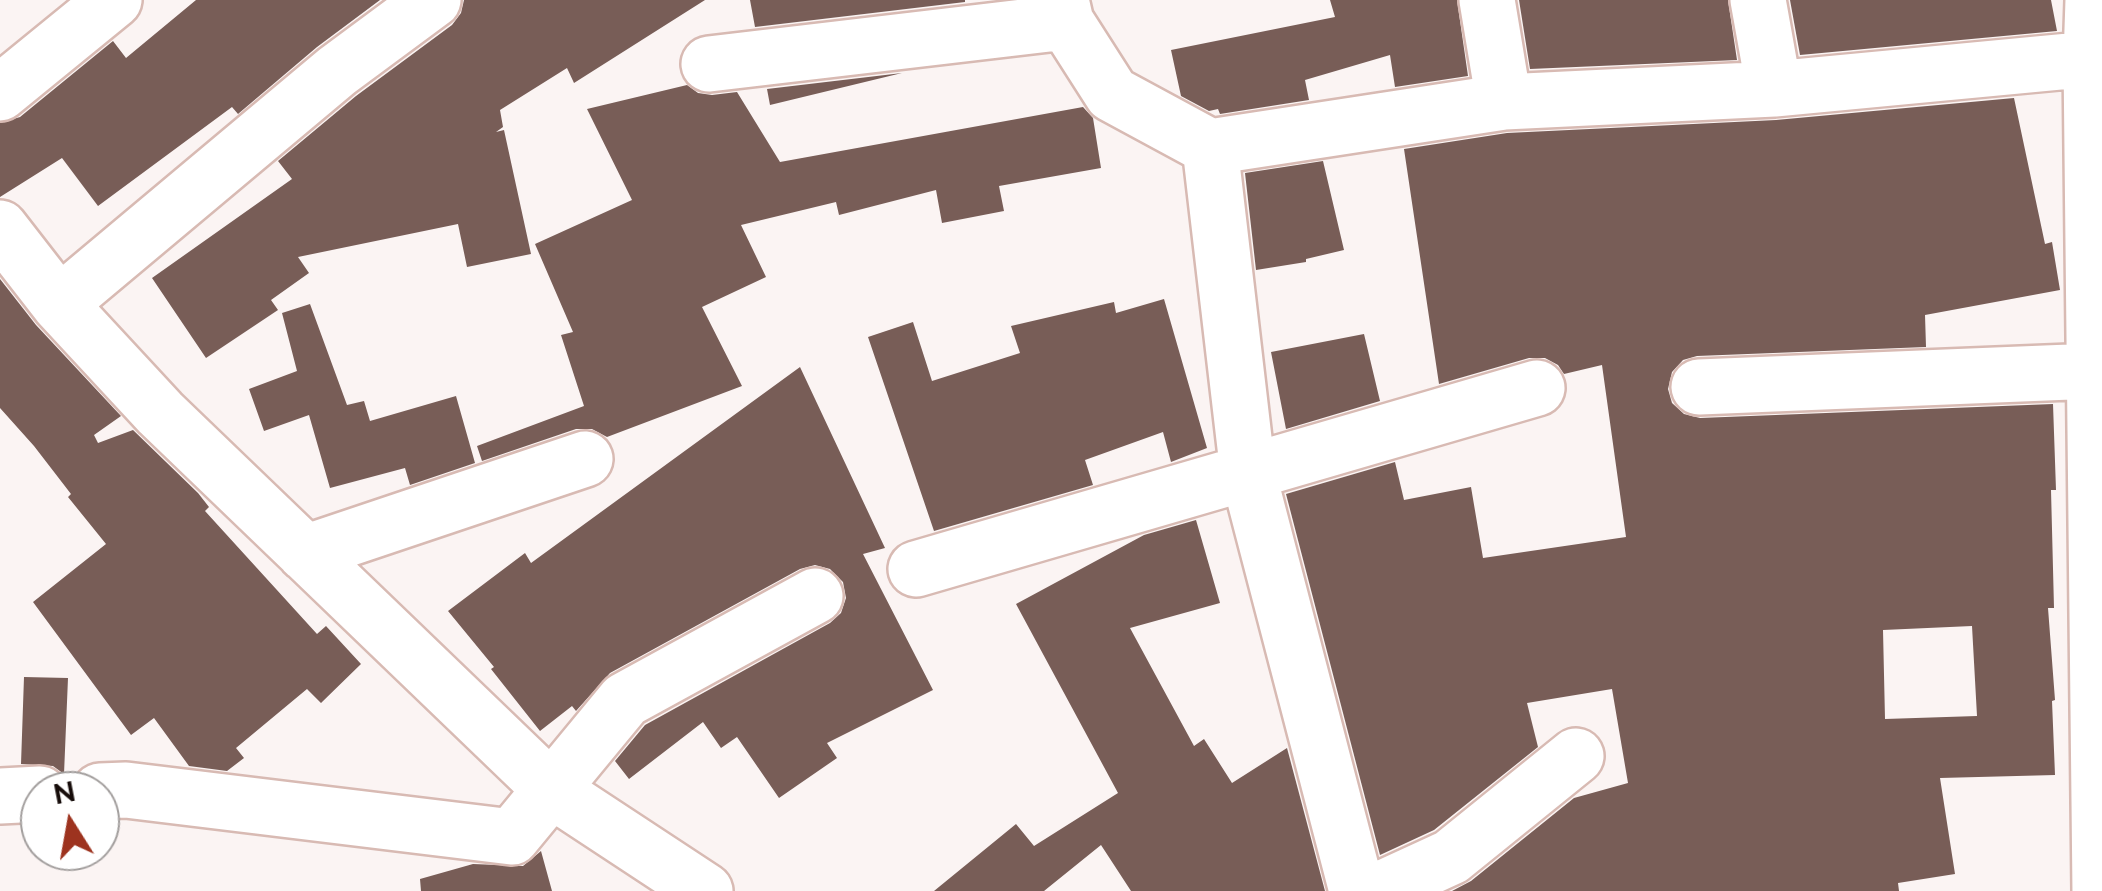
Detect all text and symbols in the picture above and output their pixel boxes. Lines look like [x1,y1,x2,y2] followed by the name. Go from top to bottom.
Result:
[20,771,120,871] north arrow
[51,775,78,811] text: N

